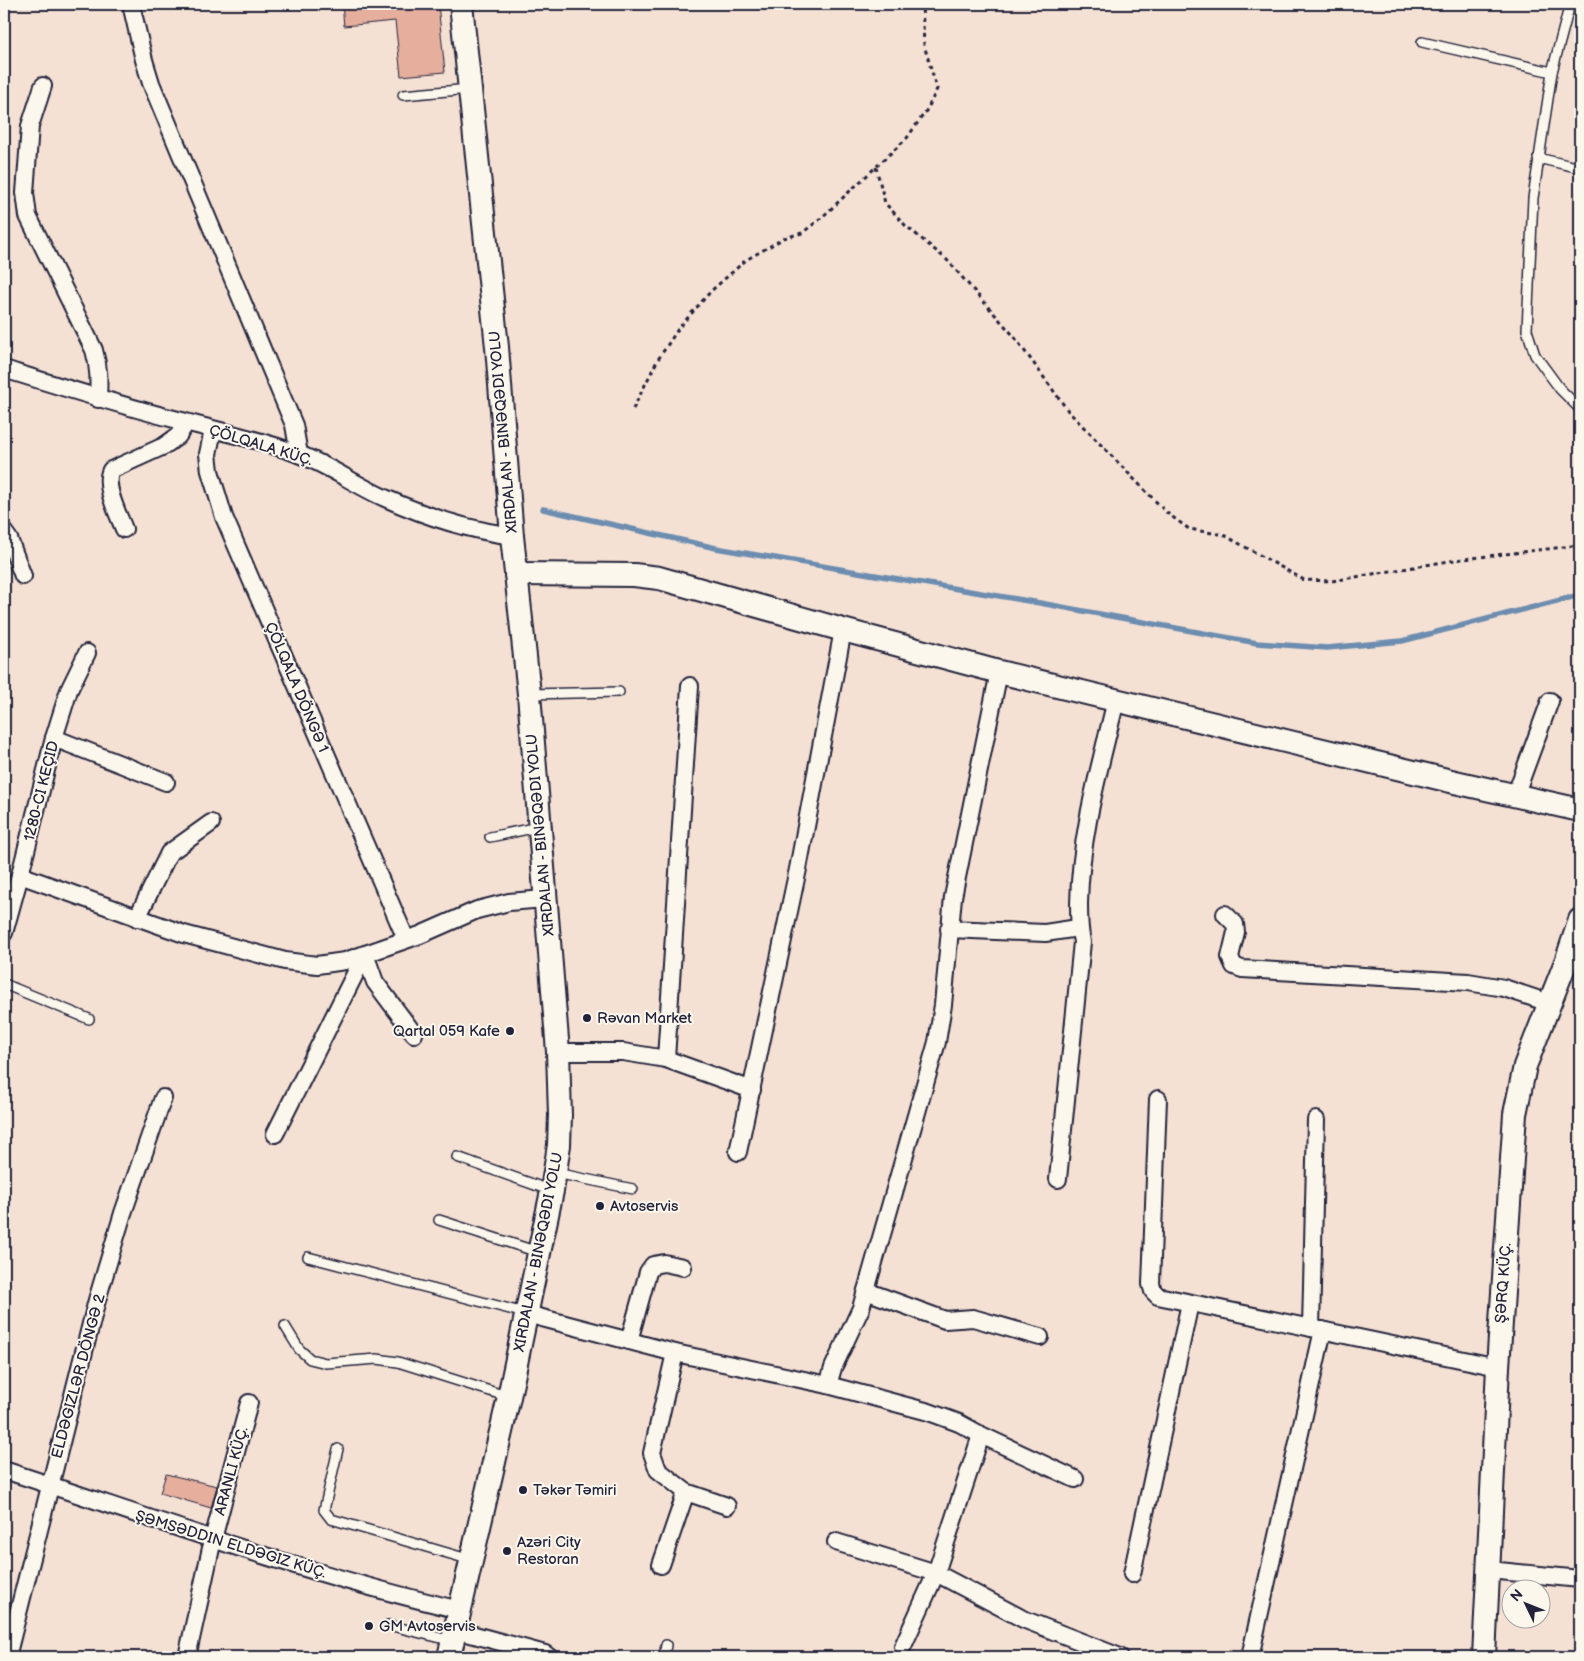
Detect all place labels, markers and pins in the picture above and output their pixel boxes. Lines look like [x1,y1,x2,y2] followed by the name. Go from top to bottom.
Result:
[597,1009,692,1028] place label: Rəvan Market
[581,1012,593,1024] marker: Rəvan Market
[393,1022,500,1041] place label: Qartal 059 Kafe
[504,1025,516,1037] marker: Qartal 059 Kafe
[610,1197,679,1216] place label: Avtoservis
[594,1200,606,1212] marker: Avtoservis
[533,1481,617,1500] place label: Təkər Təmiri
[517,1484,529,1496] marker: Təkər Təmiri
[517,1533,581,1569] place label: Azəri City Restoran
[501,1545,513,1557] marker: Azəri City Restoran
[379,1617,476,1636] place label: GM Avtoservis
[363,1620,375,1632] marker: GM Avtoservis

